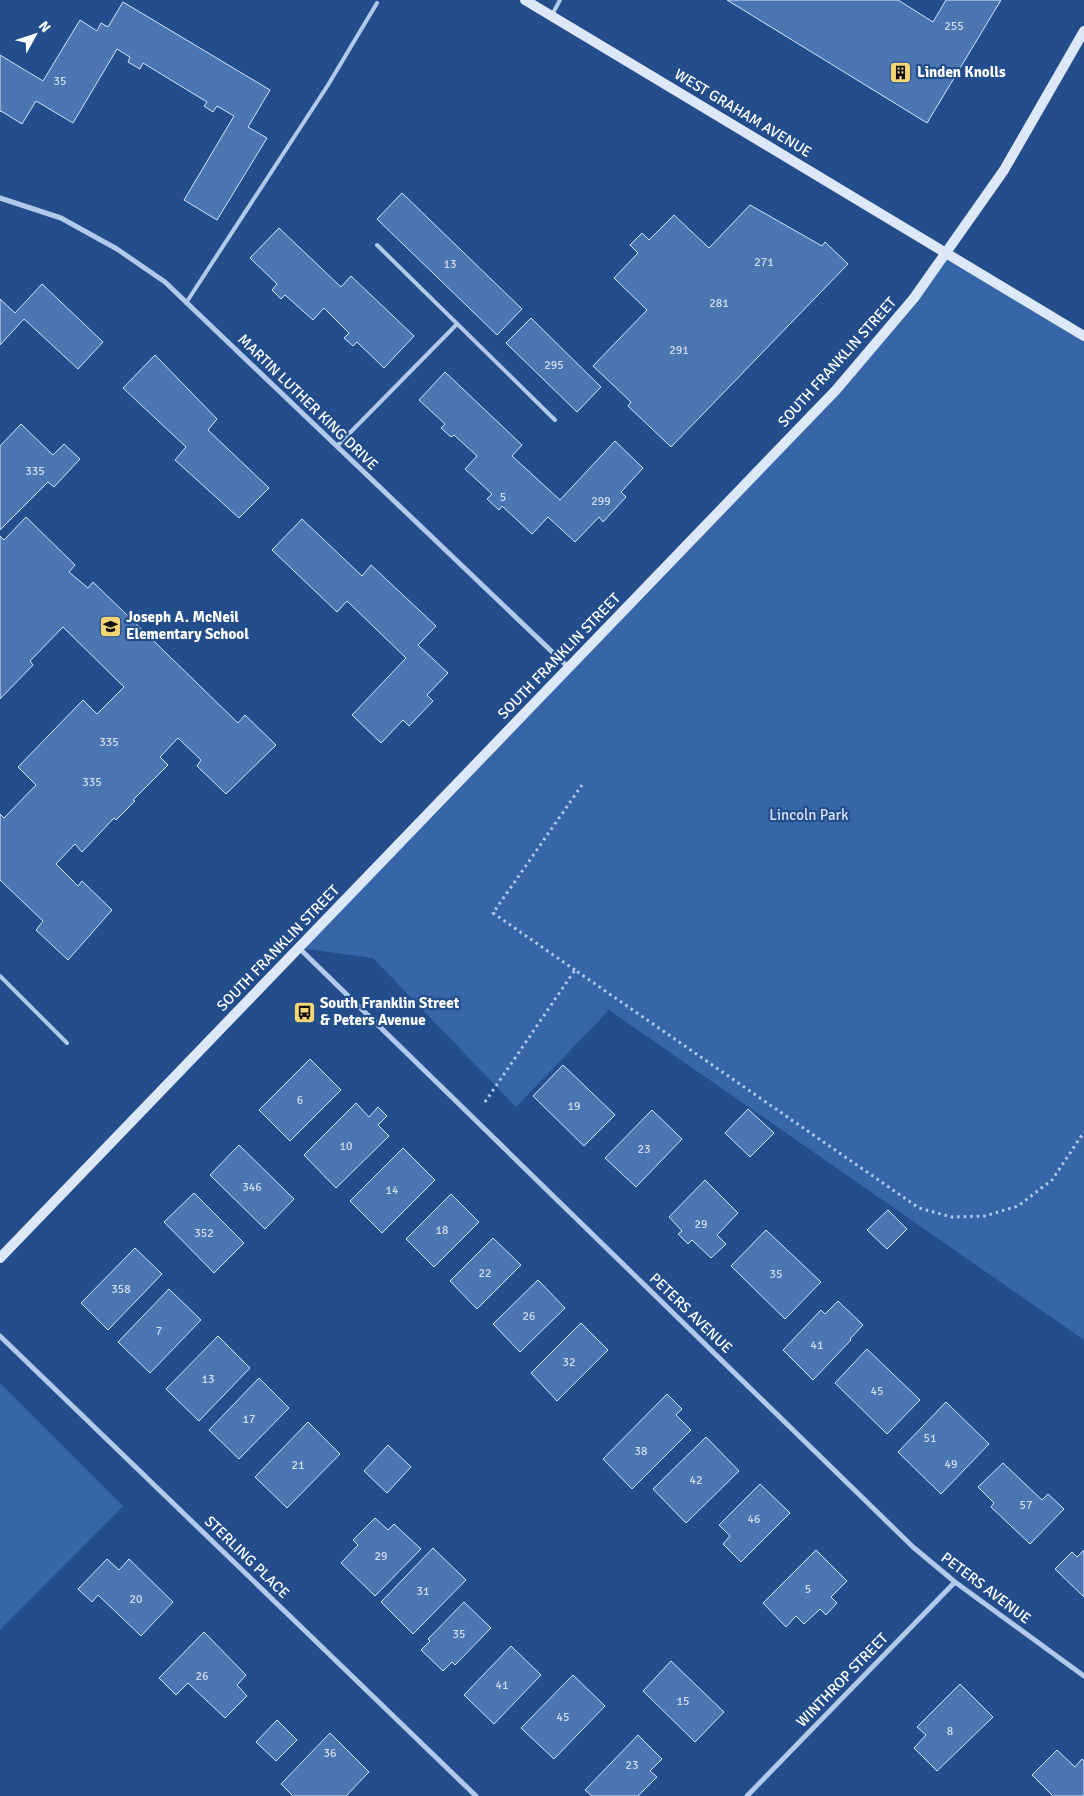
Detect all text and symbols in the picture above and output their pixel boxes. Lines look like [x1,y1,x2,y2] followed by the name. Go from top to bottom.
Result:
[10,10,60,60] north arrow
[35,18,54,36] text: N
[944,19,964,34] house number: 255
[889,60,913,84] building icon: Linden Knolls
[917,63,1006,81] place label: Linden Knolls
[671,65,815,161] street label: WEST GRAHAM AVENUE
[54,74,66,89] house number: 35
[754,255,774,270] house number: 271
[444,257,456,272] house number: 13
[774,293,900,431] street label: SOUTH FRANKLIN STREET
[709,296,729,311] house number: 281
[234,330,382,474] street label: MARTIN LUTHER KING DRIVE
[669,343,689,358] house number: 291
[544,358,564,373] house number: 295
[25,464,45,479] house number: 335
[500,490,506,505] house number: 5
[591,494,611,509] house number: 299
[494,589,624,723] street label: SOUTH FRANKLIN STREET
[126,608,249,643] place label: Joseph A. McNeil Elementary School
[98,614,122,638] school or university icon: Joseph A. McNeil Elementary School
[99,735,119,750] house number: 335
[82,775,102,790] house number: 335
[769,806,849,824] park label: Lincoln Park
[213,881,343,1015] street label: SOUTH FRANKLIN STREET
[320,994,460,1029] place label: South Franklin Street & Peters Avenue
[292,1000,316,1024] bus stop icon: South Franklin Street & Peters Avenue
[297,1093,303,1108] house number: 6
[568,1099,580,1114] house number: 19
[340,1139,352,1154] house number: 10
[638,1142,650,1157] house number: 23
[242,1180,262,1195] house number: 346
[386,1183,399,1198] house number: 14
[695,1217,707,1232] house number: 29
[436,1223,448,1238] house number: 18
[194,1226,214,1241] house number: 352
[479,1266,491,1281] house number: 22
[770,1267,782,1282] house number: 35
[646,1269,736,1357] street label: PETERS AVENUE
[111,1282,131,1297] house number: 358
[523,1309,535,1324] house number: 26
[156,1324,162,1339] house number: 7
[811,1338,823,1353] house number: 41
[563,1355,575,1370] house number: 32
[202,1372,214,1387] house number: 13
[871,1384,883,1399] house number: 45
[243,1412,255,1427] house number: 17
[924,1431,936,1446] house number: 51
[635,1444,647,1459] house number: 38
[945,1457,957,1472] house number: 49
[292,1458,304,1473] house number: 21
[690,1473,702,1488] house number: 42
[1020,1498,1032,1513] house number: 57
[201,1512,293,1602] street label: STERLING PLACE
[748,1512,760,1527] house number: 46
[938,1548,1034,1628] street label: PETERS AVENUE
[375,1549,387,1564] house number: 29
[805,1582,811,1597] house number: 5
[417,1584,429,1599] house number: 31
[130,1592,142,1607] house number: 20
[453,1627,465,1642] house number: 35
[792,1629,892,1731] street label: WINTHROP STREET
[196,1669,208,1684] house number: 26
[496,1678,508,1693] house number: 41
[677,1694,689,1709] house number: 15
[557,1710,569,1725] house number: 45
[947,1724,953,1739] house number: 8
[324,1746,336,1761] house number: 36
[626,1758,638,1773] house number: 23

